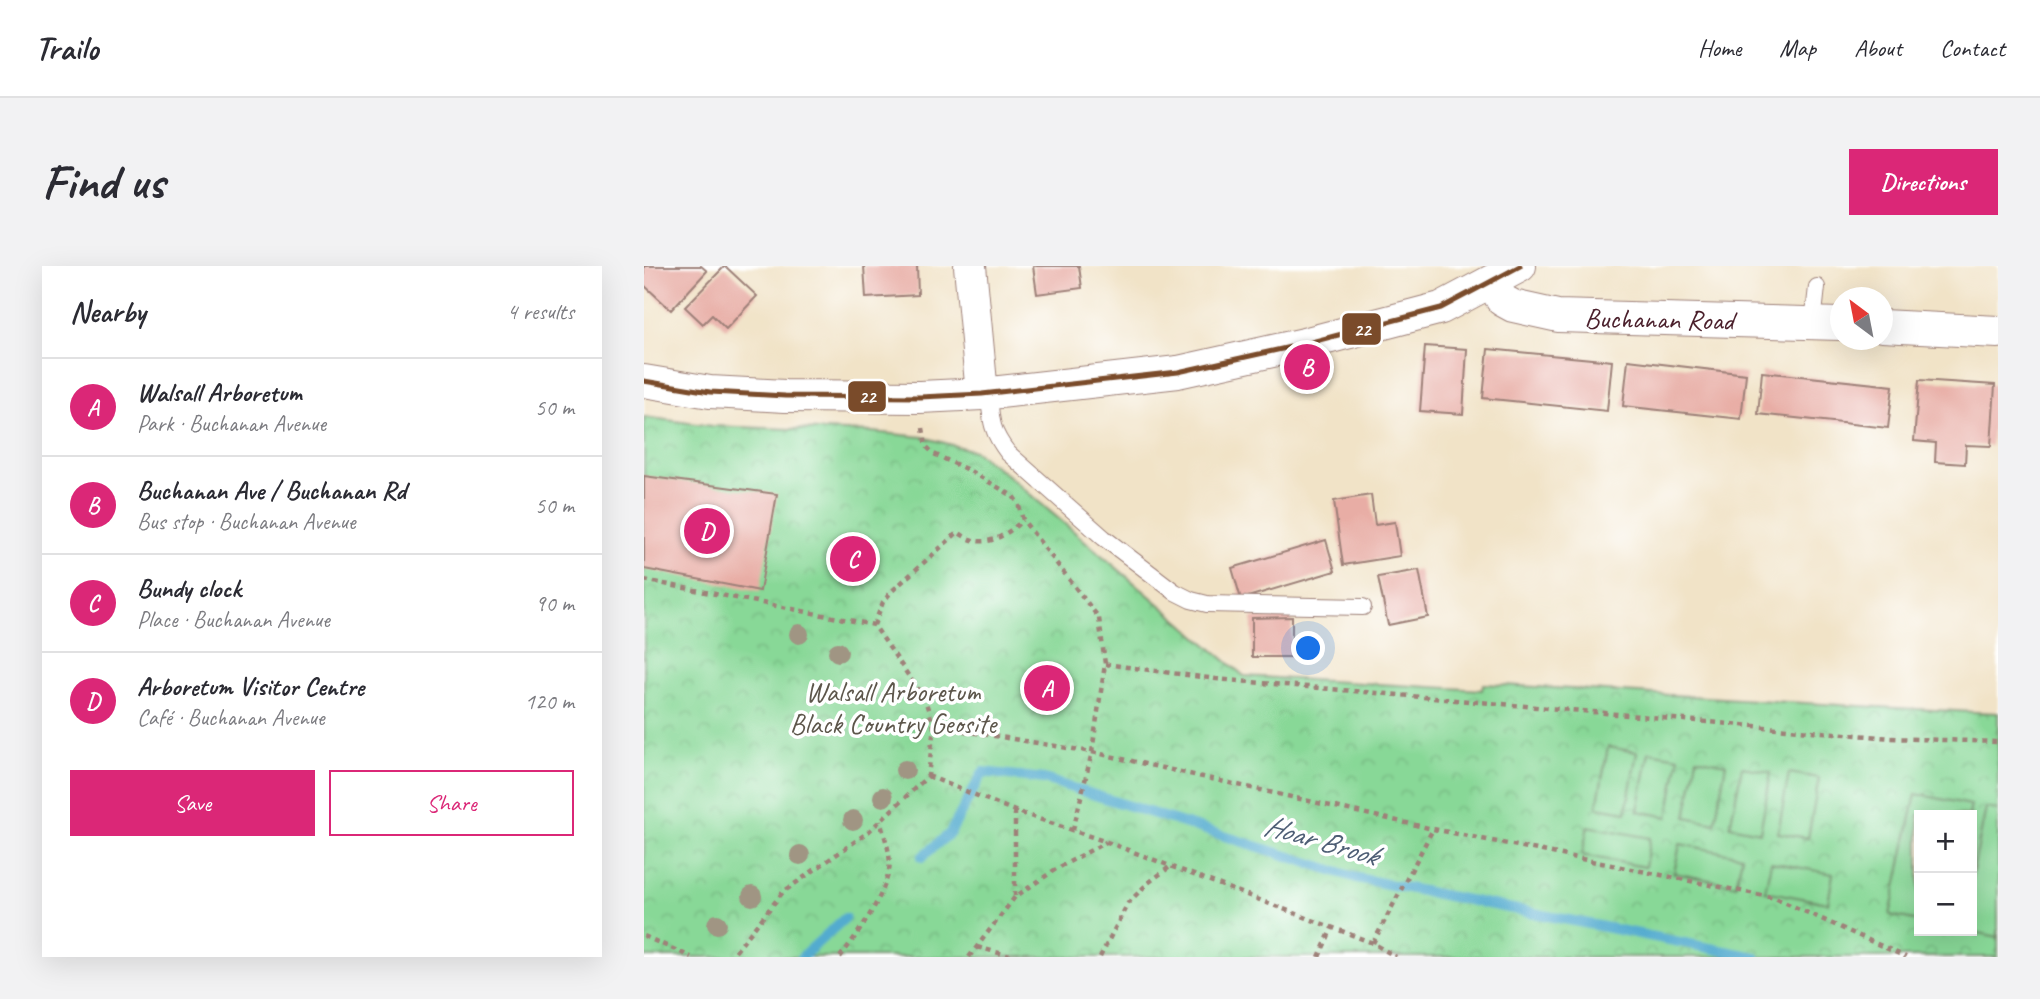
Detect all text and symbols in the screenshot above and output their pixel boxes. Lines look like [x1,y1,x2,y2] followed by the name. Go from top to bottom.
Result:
[35,27,98,69] text: Trailo
[1698,33,1741,63] text: Home
[1779,33,1816,63] text: Map
[1854,33,1902,63] text: About
[1940,33,2005,63] text: Contact
[1849,149,1998,215] button: Directions
[42,151,164,213] text: Find us
[1830,287,1893,350] north arrow
[70,293,146,331] text: Nearby
[507,297,574,326] text: 4 results
[1584,300,1738,338] street label: Buchanan Road
[1341,312,1382,346] line badge: 22
[1353,318,1373,342] text: 22
[1284,341,1330,393] pin: B
[137,376,302,409] text: Walsall Arboretum
[847,380,887,413] line badge: 22
[858,385,878,409] text: 22
[87,393,99,422] text: A
[535,393,574,422] text: 50 m
[137,409,326,438] text: Park · Buchanan Avenue
[137,474,406,507] text: Buchanan Ave / Buchanan Rd
[87,491,99,520] text: B
[535,491,574,520] text: 50 m
[684,505,730,557] pin: D
[137,507,356,536] text: Bus stop · Buchanan Avenue
[830,533,876,585] pin: C
[137,572,241,605] text: Bundy clock
[88,589,98,618] text: C
[535,589,574,618] text: 90 m
[137,605,330,634] text: Place · Buchanan Avenue
[1291,631,1325,665] your location
[1024,662,1070,714] pin: A
[137,670,364,703] text: Arboretum Visitor Centre
[790,674,998,741] park label: Walsall Arboretum Black Country Geosite
[86,687,100,716] text: D
[525,687,574,716] text: 120 m
[137,703,324,732] text: Café · Buchanan Avenue
[70,770,315,836] button: Save
[329,770,574,836] button: Share
[1260,806,1388,876] water label: Hoar Brook
[1914,810,1977,936] map controls
[1914,810,1977,873] button: +
[1914,873,1977,936] button: −

